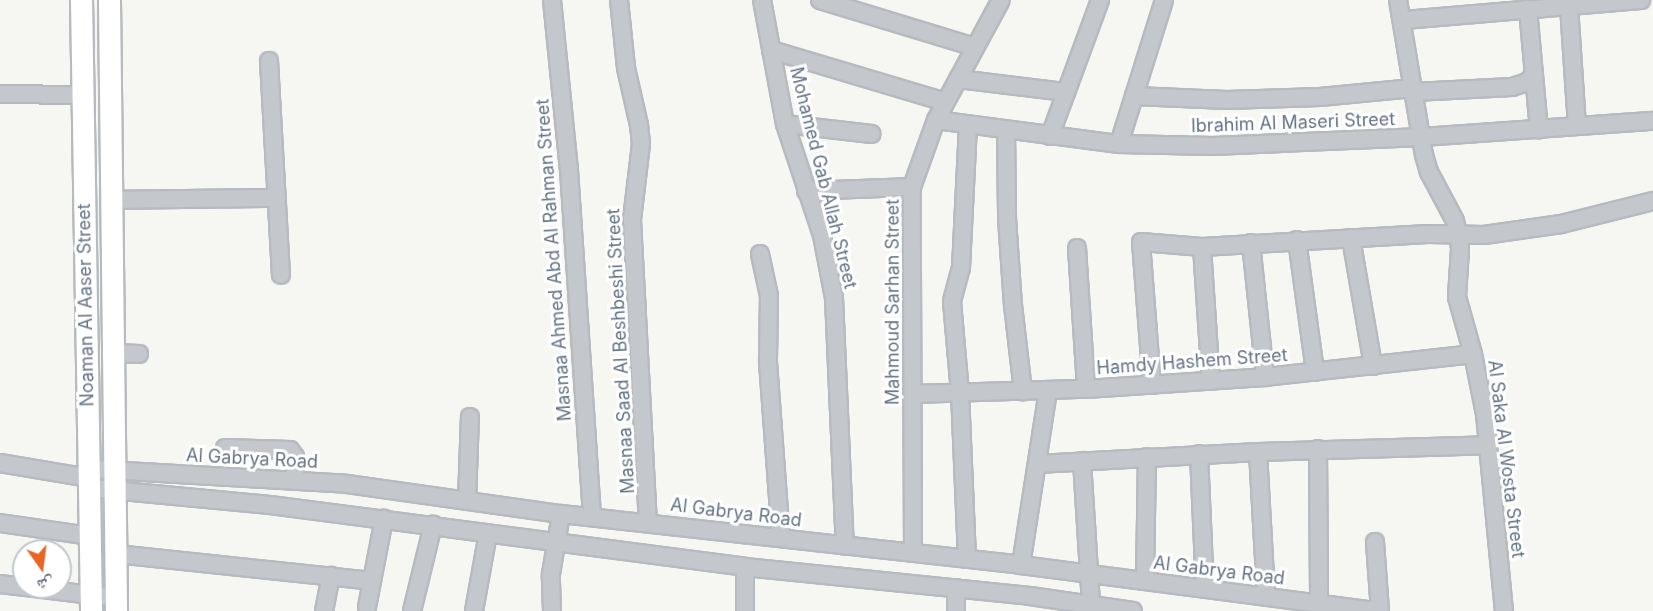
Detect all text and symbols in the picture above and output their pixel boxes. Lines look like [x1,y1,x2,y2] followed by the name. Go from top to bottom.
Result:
[785,65,861,291] street label: Mohamed Gab Allah Street
[532,98,576,422] street label: Masnaa Ahmed Abd Al Rahman Street
[1191,109,1395,137] street label: Ibrahim Al Maseri Street
[882,199,904,405] street label: Mahmoud Sarhan Street
[73,203,99,407] street label: Noaman Al Aaser Street
[603,208,639,494] street label: Masnaa Saad Al Beshbeshi Street
[1096,345,1288,379] street label: Hamdy Hashem Street
[1483,359,1529,559] street label: Al Saka Al Wosta Street
[185,445,319,473] street label: Al Gabrya Road
[669,494,803,532] street label: Al Gabrya Road
[12,539,72,599] north arrow
[1152,552,1286,590] street label: Al Gabrya Road
[35,573,57,596] text: ش

